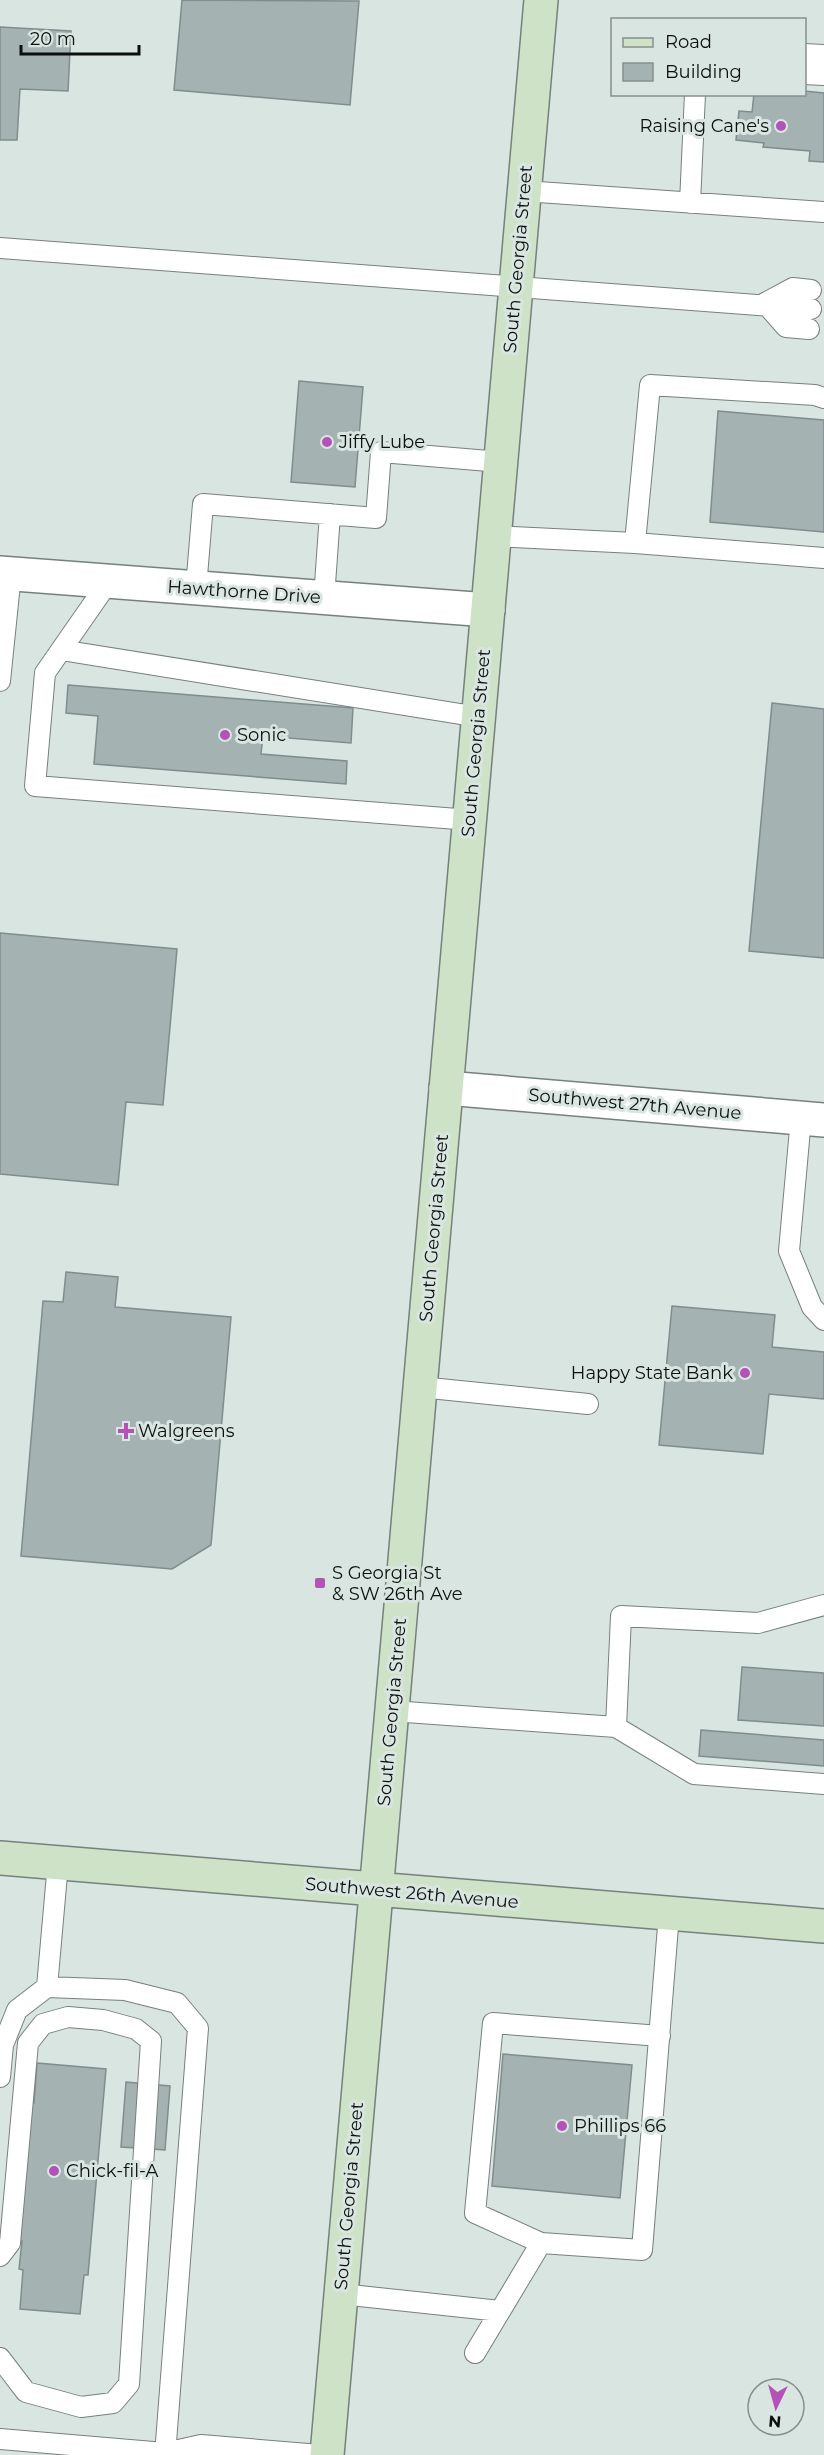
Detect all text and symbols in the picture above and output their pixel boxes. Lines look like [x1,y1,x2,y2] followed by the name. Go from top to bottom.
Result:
[21,18,140,56] scale bar
[611,18,806,96] legend
[30,28,76,50] text: 20 m
[665,31,712,53] text: Road
[665,61,742,83] text: Building
[640,115,769,137] place label: Raising Cane's
[774,119,788,133] marker: Raising Cane's
[499,164,537,354] street label: South Georgia Street
[338,431,425,453] place label: Jiffy Lube
[320,435,334,449] marker: Jiffy Lube
[167,576,322,608] street label: Hawthorne Drive
[457,648,495,838] street label: South Georgia Street
[237,724,287,746] place label: Sonic
[218,728,232,742] marker: Sonic
[528,1084,742,1124] street label: Southwest 27th Avenue
[415,1133,453,1323] street label: South Georgia Street
[571,1362,733,1384] place label: Happy State Bank
[738,1366,752,1380] marker: Happy State Bank
[138,1420,235,1442] place label: Walgreens
[119,1424,133,1438] marker: Walgreens
[332,1562,463,1605] place label: S Georgia St & SW 26th Ave
[313,1576,327,1590] marker: S Georgia St & SW 26th Ave
[373,1617,411,1807] street label: South Georgia Street
[304,1873,520,1913] street label: Southwest 26th Avenue
[330,2101,368,2291] street label: South Georgia Street
[574,2115,666,2137] place label: Phillips 66
[555,2119,569,2133] marker: Phillips 66
[66,2160,159,2182] place label: Chick-fil-A
[47,2164,61,2178] marker: Chick-fil-A
[746,2377,806,2437] north arrow
[767,2411,782,2431] text: N

